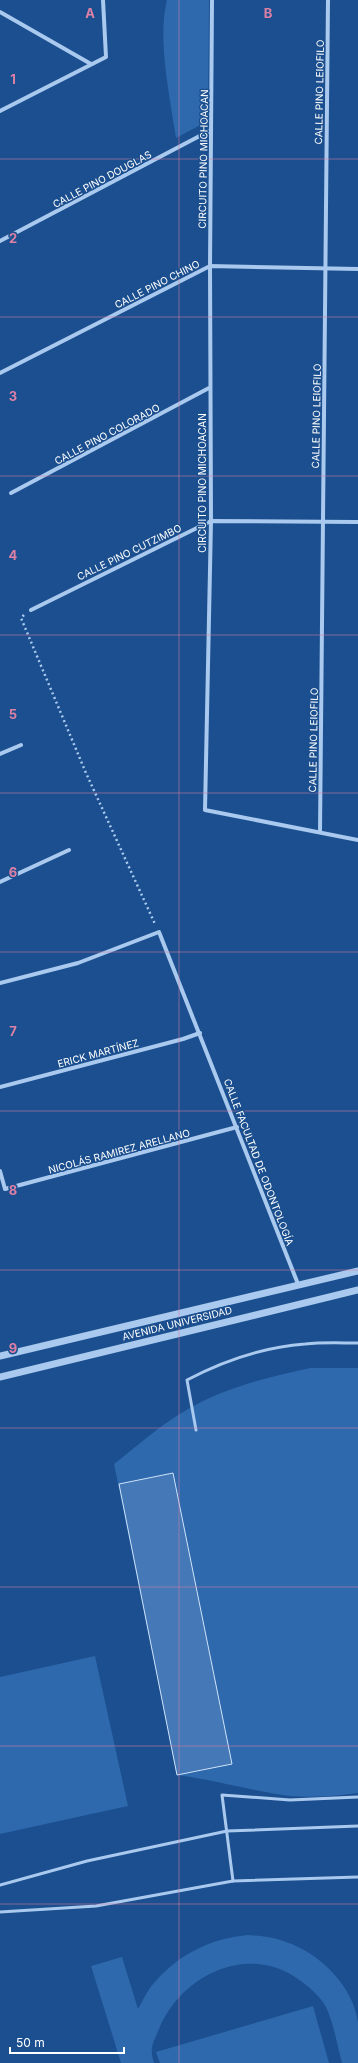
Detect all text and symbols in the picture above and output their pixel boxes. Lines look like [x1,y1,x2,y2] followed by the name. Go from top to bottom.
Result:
[85,5,95,21] text: A
[264,5,273,21] text: B
[312,39,326,145] street label: CALLE PINO LEIOFILO
[10,71,16,87] text: 1
[196,89,210,229] street label: CIRCUITO PINO MICHOACAN
[51,148,153,210] street label: CALLE PINO DOUGLAS
[9,230,17,246] text: 2
[112,257,202,311] street label: CALLE PINO CHINO
[309,363,323,469] street label: CALLE PINO LEIOFILO
[9,388,17,404] text: 3
[52,401,162,467] street label: CALLE PINO COLORADO
[196,413,208,553] street label: CIRCUITO PINO MICHOACAN
[75,521,183,583] street label: CALLE PINO CUTZIMBO
[9,547,18,563] text: 4
[306,687,320,793] street label: CALLE PINO LEIOFILO
[9,706,17,722] text: 5
[9,864,17,880] text: 6
[9,1023,17,1039] text: 7
[56,1035,140,1070] street label: ERICK MARTÍNEZ
[222,1077,297,1247] street label: CALLE FACULTAD DE ODONTOLOGÍA
[47,1125,192,1176] street label: NICOLÁS RAMIREZ ARELLANO
[9,1182,17,1198] text: 8
[121,1304,233,1342] street label: AVENIDA UNIVERSIDAD
[9,1340,17,1356] text: 9
[10,2029,124,2055] scale bar
[16,2035,45,2050] text: 50 m

